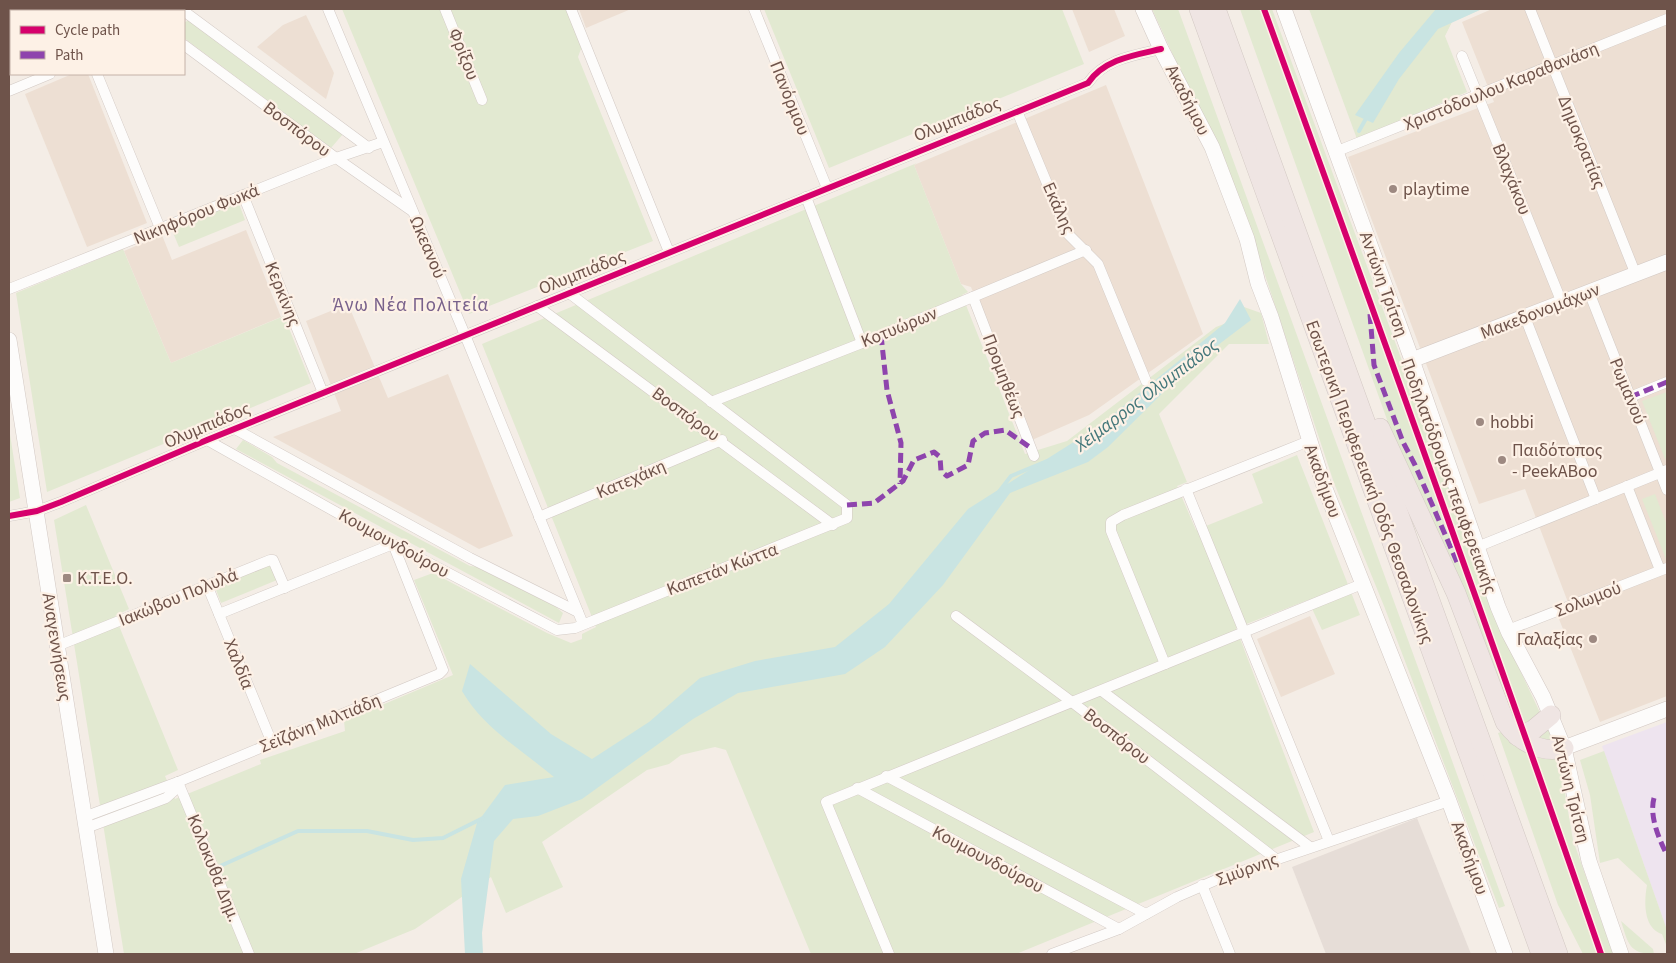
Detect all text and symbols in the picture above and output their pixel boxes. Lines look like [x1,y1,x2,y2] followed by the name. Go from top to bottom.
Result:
[10,10,185,75] legend
[55,20,120,41] text: Cycle path
[442,25,485,84] street label: Φρίξου
[1400,36,1602,137] street label: Χριστόδουλου Καραθανάση
[55,45,83,66] text: Path
[763,57,816,139] street label: Πανόρμου
[1159,60,1216,140] street label: Ακαδήμου
[910,91,1005,148] street label: Ολυμπιάδος
[1551,92,1612,193] street label: Δημοκρατίας
[258,96,336,163] street label: Βοσπόρου
[1486,140,1537,219] street label: Βλαχάκου
[1403,177,1469,202] place label: playtime
[130,178,263,251] street label: Νικηφόρου Φωκά
[1036,178,1081,238] street label: Εκάλης
[1387,183,1399,195] marker: playtime
[403,212,452,282] street label: Ωκεανού
[1353,228,1414,340] street label: Αντώνη Τρίτση
[535,244,630,301] street label: Ολυμπιάδος
[258,258,307,330] street label: Κερκίνης
[1477,277,1604,346] street label: Μακεδονομάχων
[333,292,489,319] district label: Άνω Νέα Πολιτεία
[857,301,942,354] street label: Κοτυώρων
[1299,317,1440,648] street label: Εσωτερική Περιφερειακή Οδός Θεσσαλονίκης
[976,330,1031,422] street label: Προμηθέως
[1068,331,1225,459] water label: Χείμαρρος Ολυμπιάδος
[1603,354,1652,428] street label: Ρωμανού
[1394,355,1503,598] street label: Ποδηλατόδρομος περιφερειακής
[647,381,725,448] street label: Βοσπόρου
[160,396,254,455] street label: Ολυμπιάδος
[1490,410,1534,435] place label: hobbi
[1474,416,1486,428] marker: hobbi
[1512,438,1603,484] place label: Παιδότοπος - PeekABoo
[1298,441,1347,521] street label: Ακαδήμου
[593,454,670,505] street label: Κατεχάκη
[1496,454,1508,466] marker: Παιδότοπος - PeekABoo
[334,503,454,584] street label: Κουμουνδούρου
[663,537,781,602] street label: Καπετάν Κώττα
[115,562,241,633] street label: Ιακώβου Πολυλά
[77,566,133,591] place label: K.T.E.O.
[61,572,73,584] marker: K.T.E.O.
[1552,575,1625,623] street label: Σολωμού
[36,591,77,703] street label: Αναγεννήσεως
[1517,627,1583,652] place label: Γαλαξίας
[1587,633,1599,645] marker: Γαλαξίας
[217,635,260,693] street label: Χαλδία
[256,688,385,759] street label: Σεϊζάνη Μιλτιάδη
[1078,702,1155,770] street label: Βοσπόρου
[1545,733,1596,846] street label: Αντώνη Τρίτση
[181,811,247,926] street label: Κολοκυθά Δημ.
[1445,818,1494,898] street label: Ακαδήμου
[928,819,1048,899] street label: Κουμουνδούρου
[1213,847,1282,892] street label: Σμύρνης

